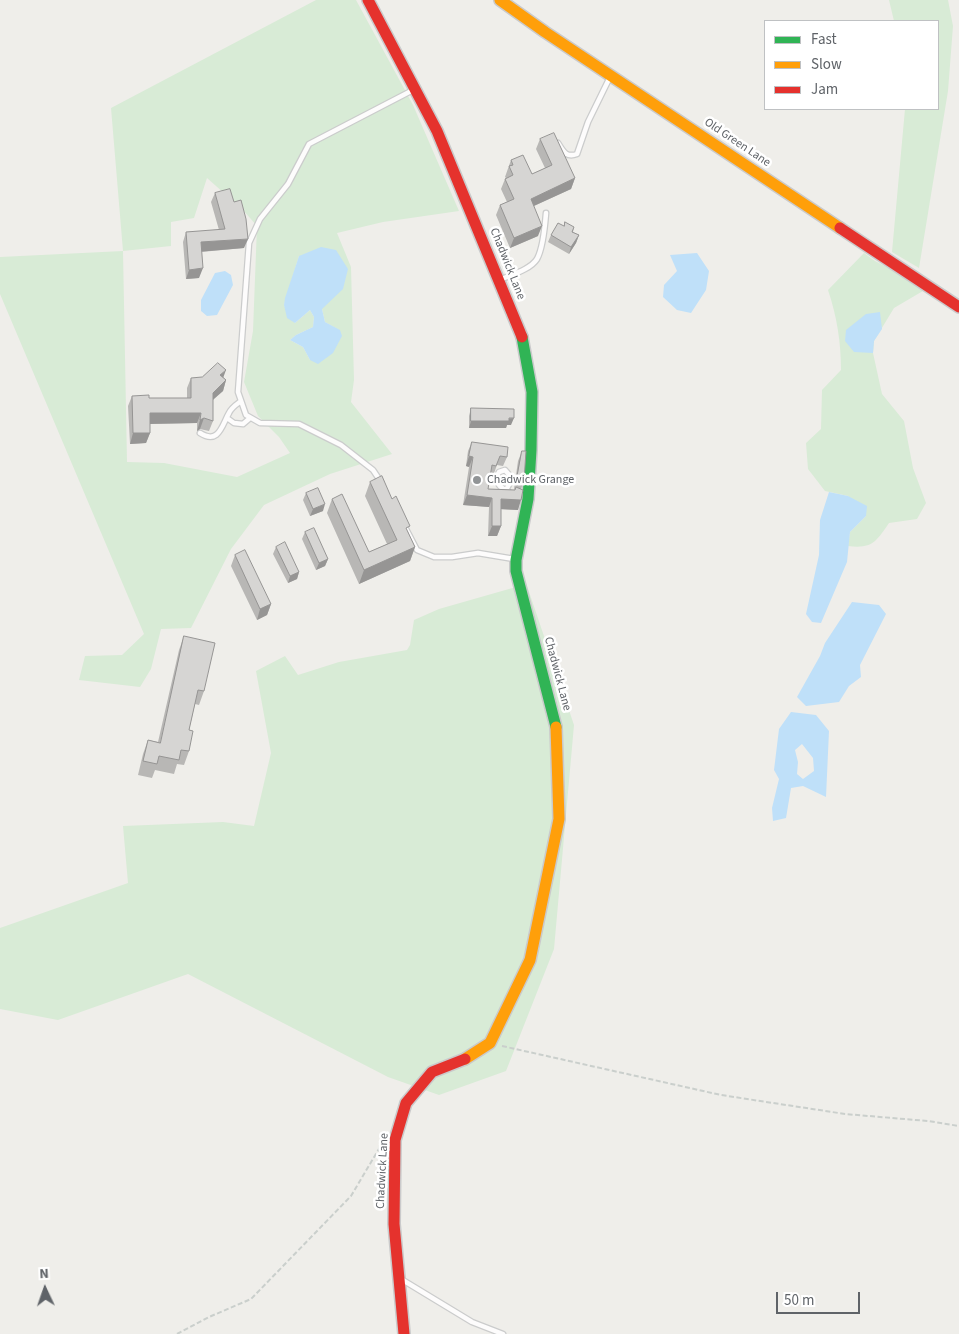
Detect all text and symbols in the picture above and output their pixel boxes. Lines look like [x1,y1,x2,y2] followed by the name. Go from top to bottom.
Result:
[764,20,939,110] legend
[811,29,837,50] text: Fast
[811,54,842,75] text: Slow
[811,79,838,100] text: Jam
[701,116,773,170] street label: Old Green Lane
[486,226,528,302] street label: Chadwick Lane
[487,473,574,487] place label: Chadwick Grange
[471,474,483,486] marker: Chadwick Grange
[540,635,574,713] street label: Chadwick Lane
[374,1133,392,1209] street label: Chadwick Lane
[20,1264,70,1314] north arrow
[39,1264,49,1284] text: N
[779,1282,863,1314] scale bar
[784,1290,814,1311] text: 50 m

